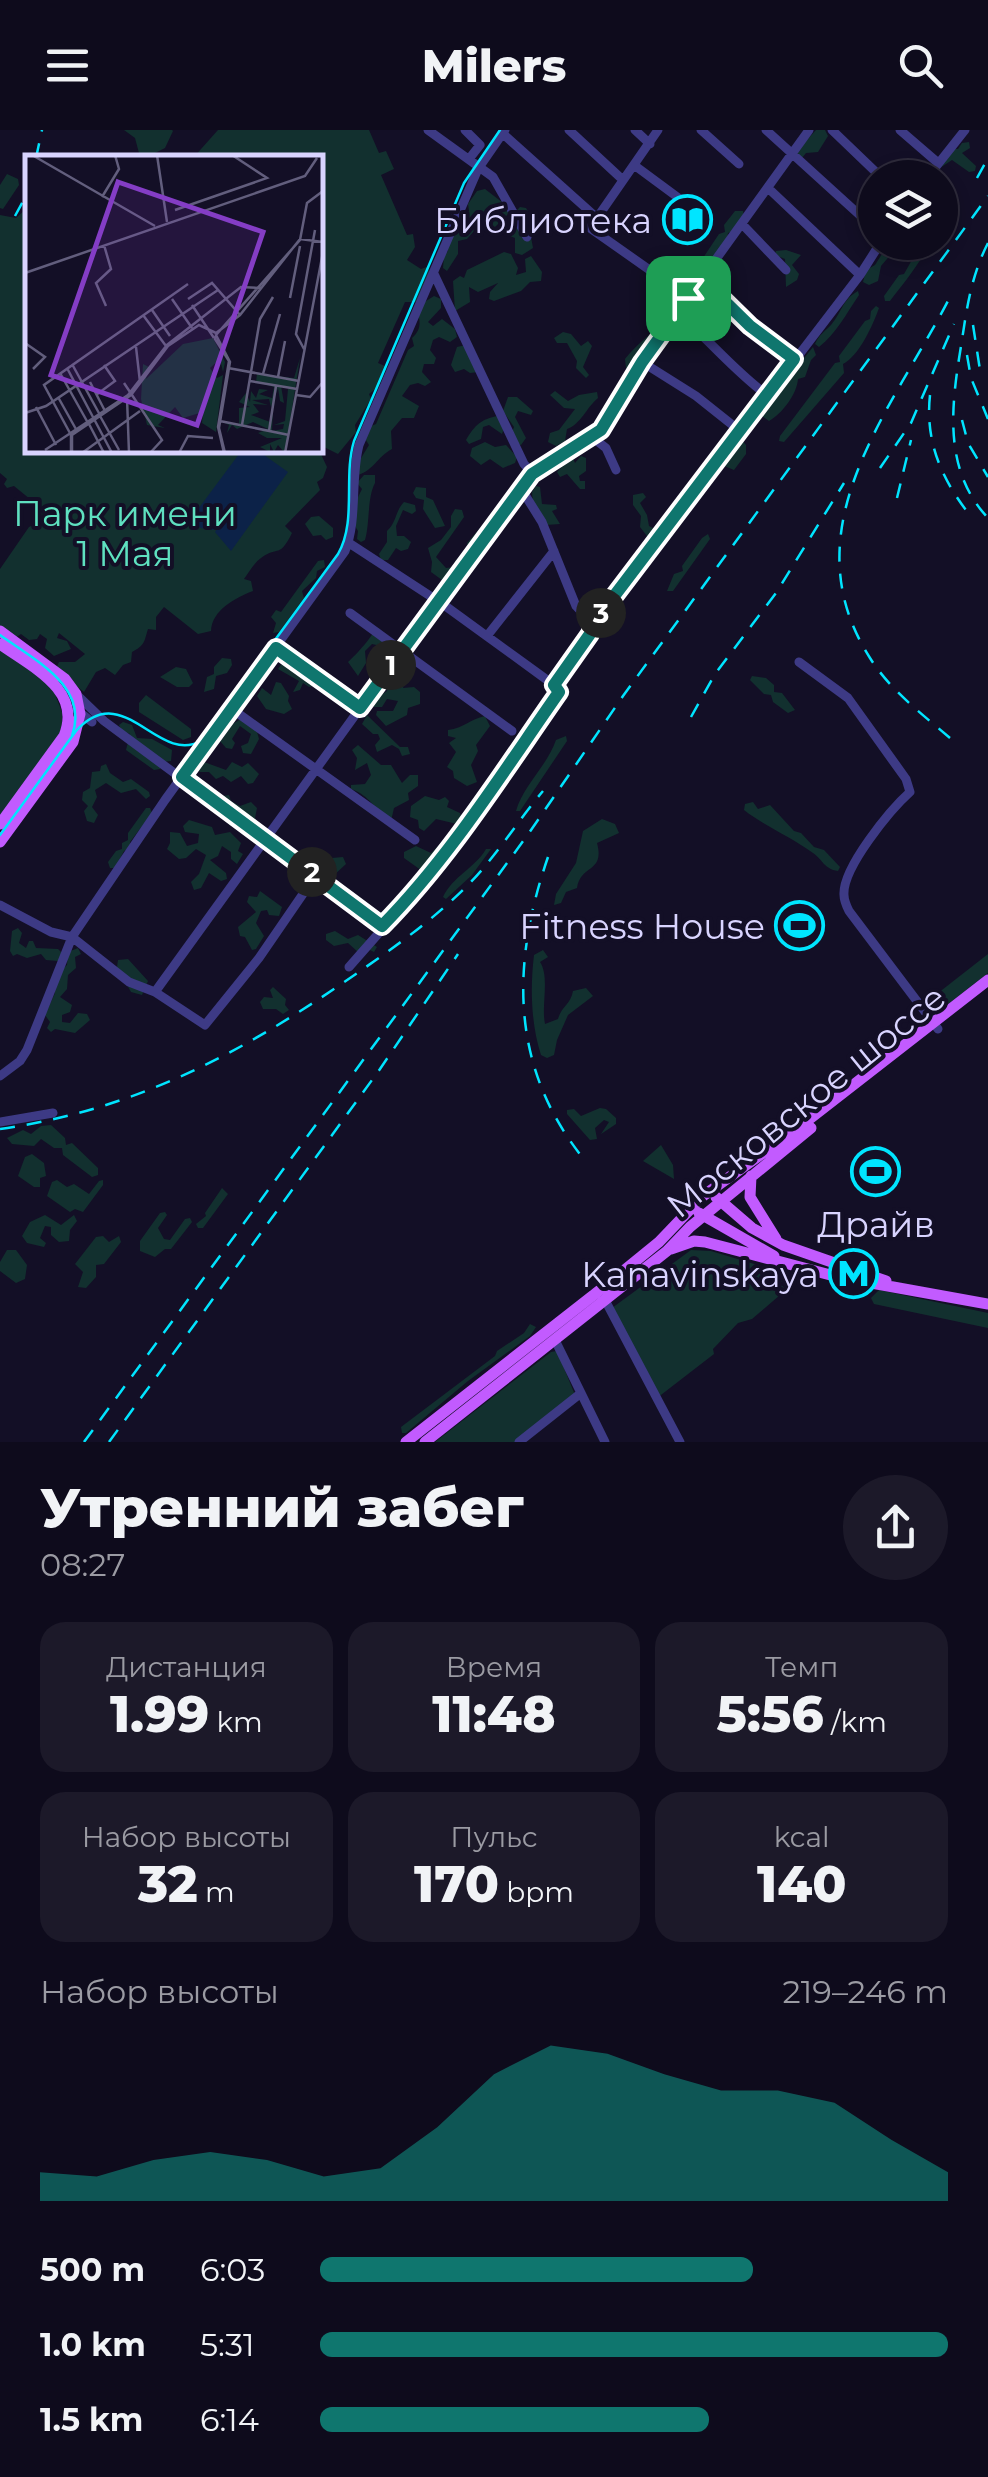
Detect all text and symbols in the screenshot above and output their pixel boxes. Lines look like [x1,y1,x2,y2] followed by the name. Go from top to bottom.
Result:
[40,38,95,93] icon: menu
[422,38,566,93] text: Milers
[893,38,948,93] icon: search
[25,155,322,452] inset map
[858,160,958,260] map controls
[858,160,958,260] button: layers
[661,194,713,246] library icon: Библиотека
[434,199,652,242] place label: Библиотека
[646,256,731,341] pin
[661,271,716,326] icon: arrive
[13,492,237,575] park label: Парк имени 1 Мая
[576,588,626,638] pin: 3
[593,596,609,630] text: 3
[366,640,416,690] pin: 1
[386,648,396,682] text: 1
[287,847,337,897] pin: 2
[304,855,320,889] text: 2
[774,900,826,952] sports icon: Fitness House
[519,905,765,948] place label: Fitness House
[658,975,954,1227] street label: Московское шоссе
[850,1146,902,1198] sports icon: Драйв
[817,1203,935,1246] place label: Драйв
[828,1248,880,1300] metro station icon: Kanavinskaya
[581,1253,819,1296] place label: Kanavinskaya
[40,1474,524,1541] text: Утренний забег
[843,1475,948,1580] button: share
[40,1545,125,1584] text: 08:27
[106,1650,267,1684] text: Дистанция
[446,1650,542,1684] text: Время
[765,1650,838,1684] text: Темп
[110,1684,209,1745] text: 1.99
[432,1684,556,1745] text: 11:48
[716,1684,824,1745] text: 5:56
[209,1705,263,1739] text: km
[824,1705,887,1739] text: /km
[82,1820,291,1854] text: Набор высоты
[450,1820,538,1854] text: Пульс
[774,1820,830,1854] text: kcal
[138,1854,198,1915] text: 32
[414,1854,499,1915] text: 170
[757,1854,846,1915] text: 140
[198,1875,235,1909] text: m
[499,1875,574,1909] text: bpm
[40,1972,279,2011] text: Набор высоты
[783,1972,948,2011] text: 219–246 m
[40,2250,145,2289] text: 500 m
[200,2250,265,2289] text: 6:03
[40,2325,146,2364] text: 1.0 km
[200,2325,255,2364] text: 5:31
[40,2400,143,2439] text: 1.5 km
[200,2400,259,2439] text: 6:14

